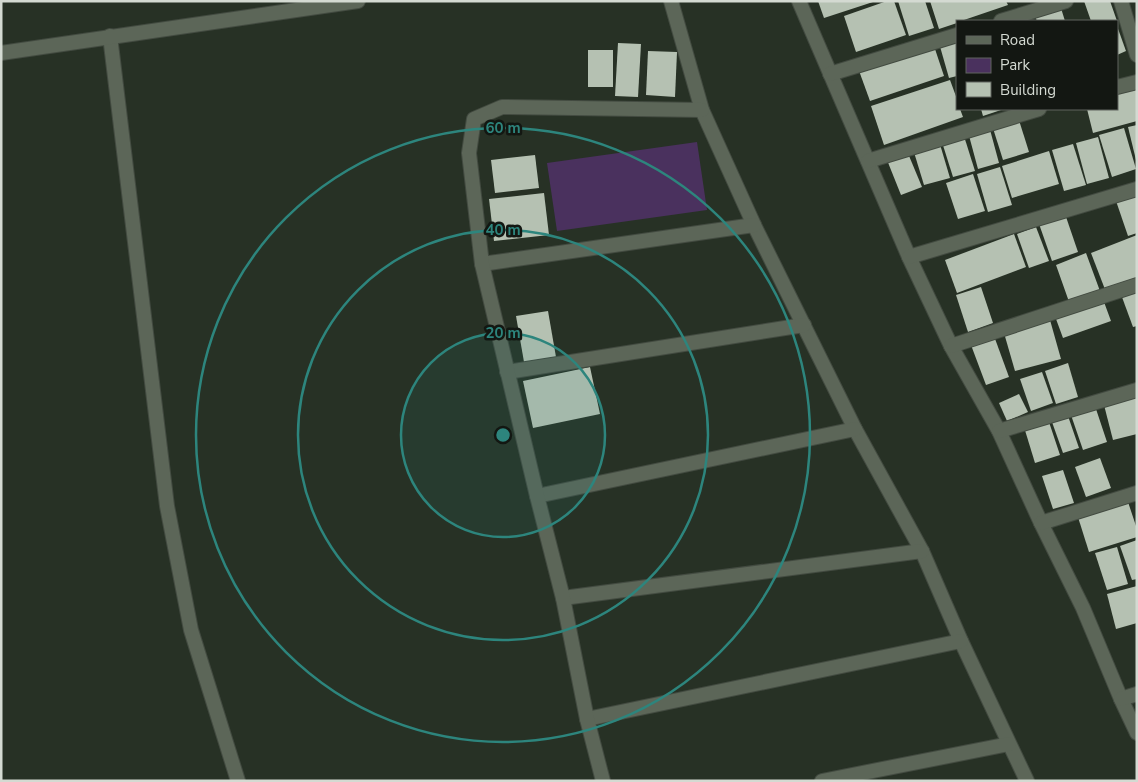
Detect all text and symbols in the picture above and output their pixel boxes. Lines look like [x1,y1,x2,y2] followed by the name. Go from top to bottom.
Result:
[956,20,1118,110] legend
[1000,30,1035,50] text: Road
[1000,55,1030,75] text: Park
[1000,80,1056,100] text: Building
[485,118,521,138] text: 60 m
[485,220,521,240] text: 40 m
[485,323,521,343] text: 20 m
[494,426,512,444] centre of rings

